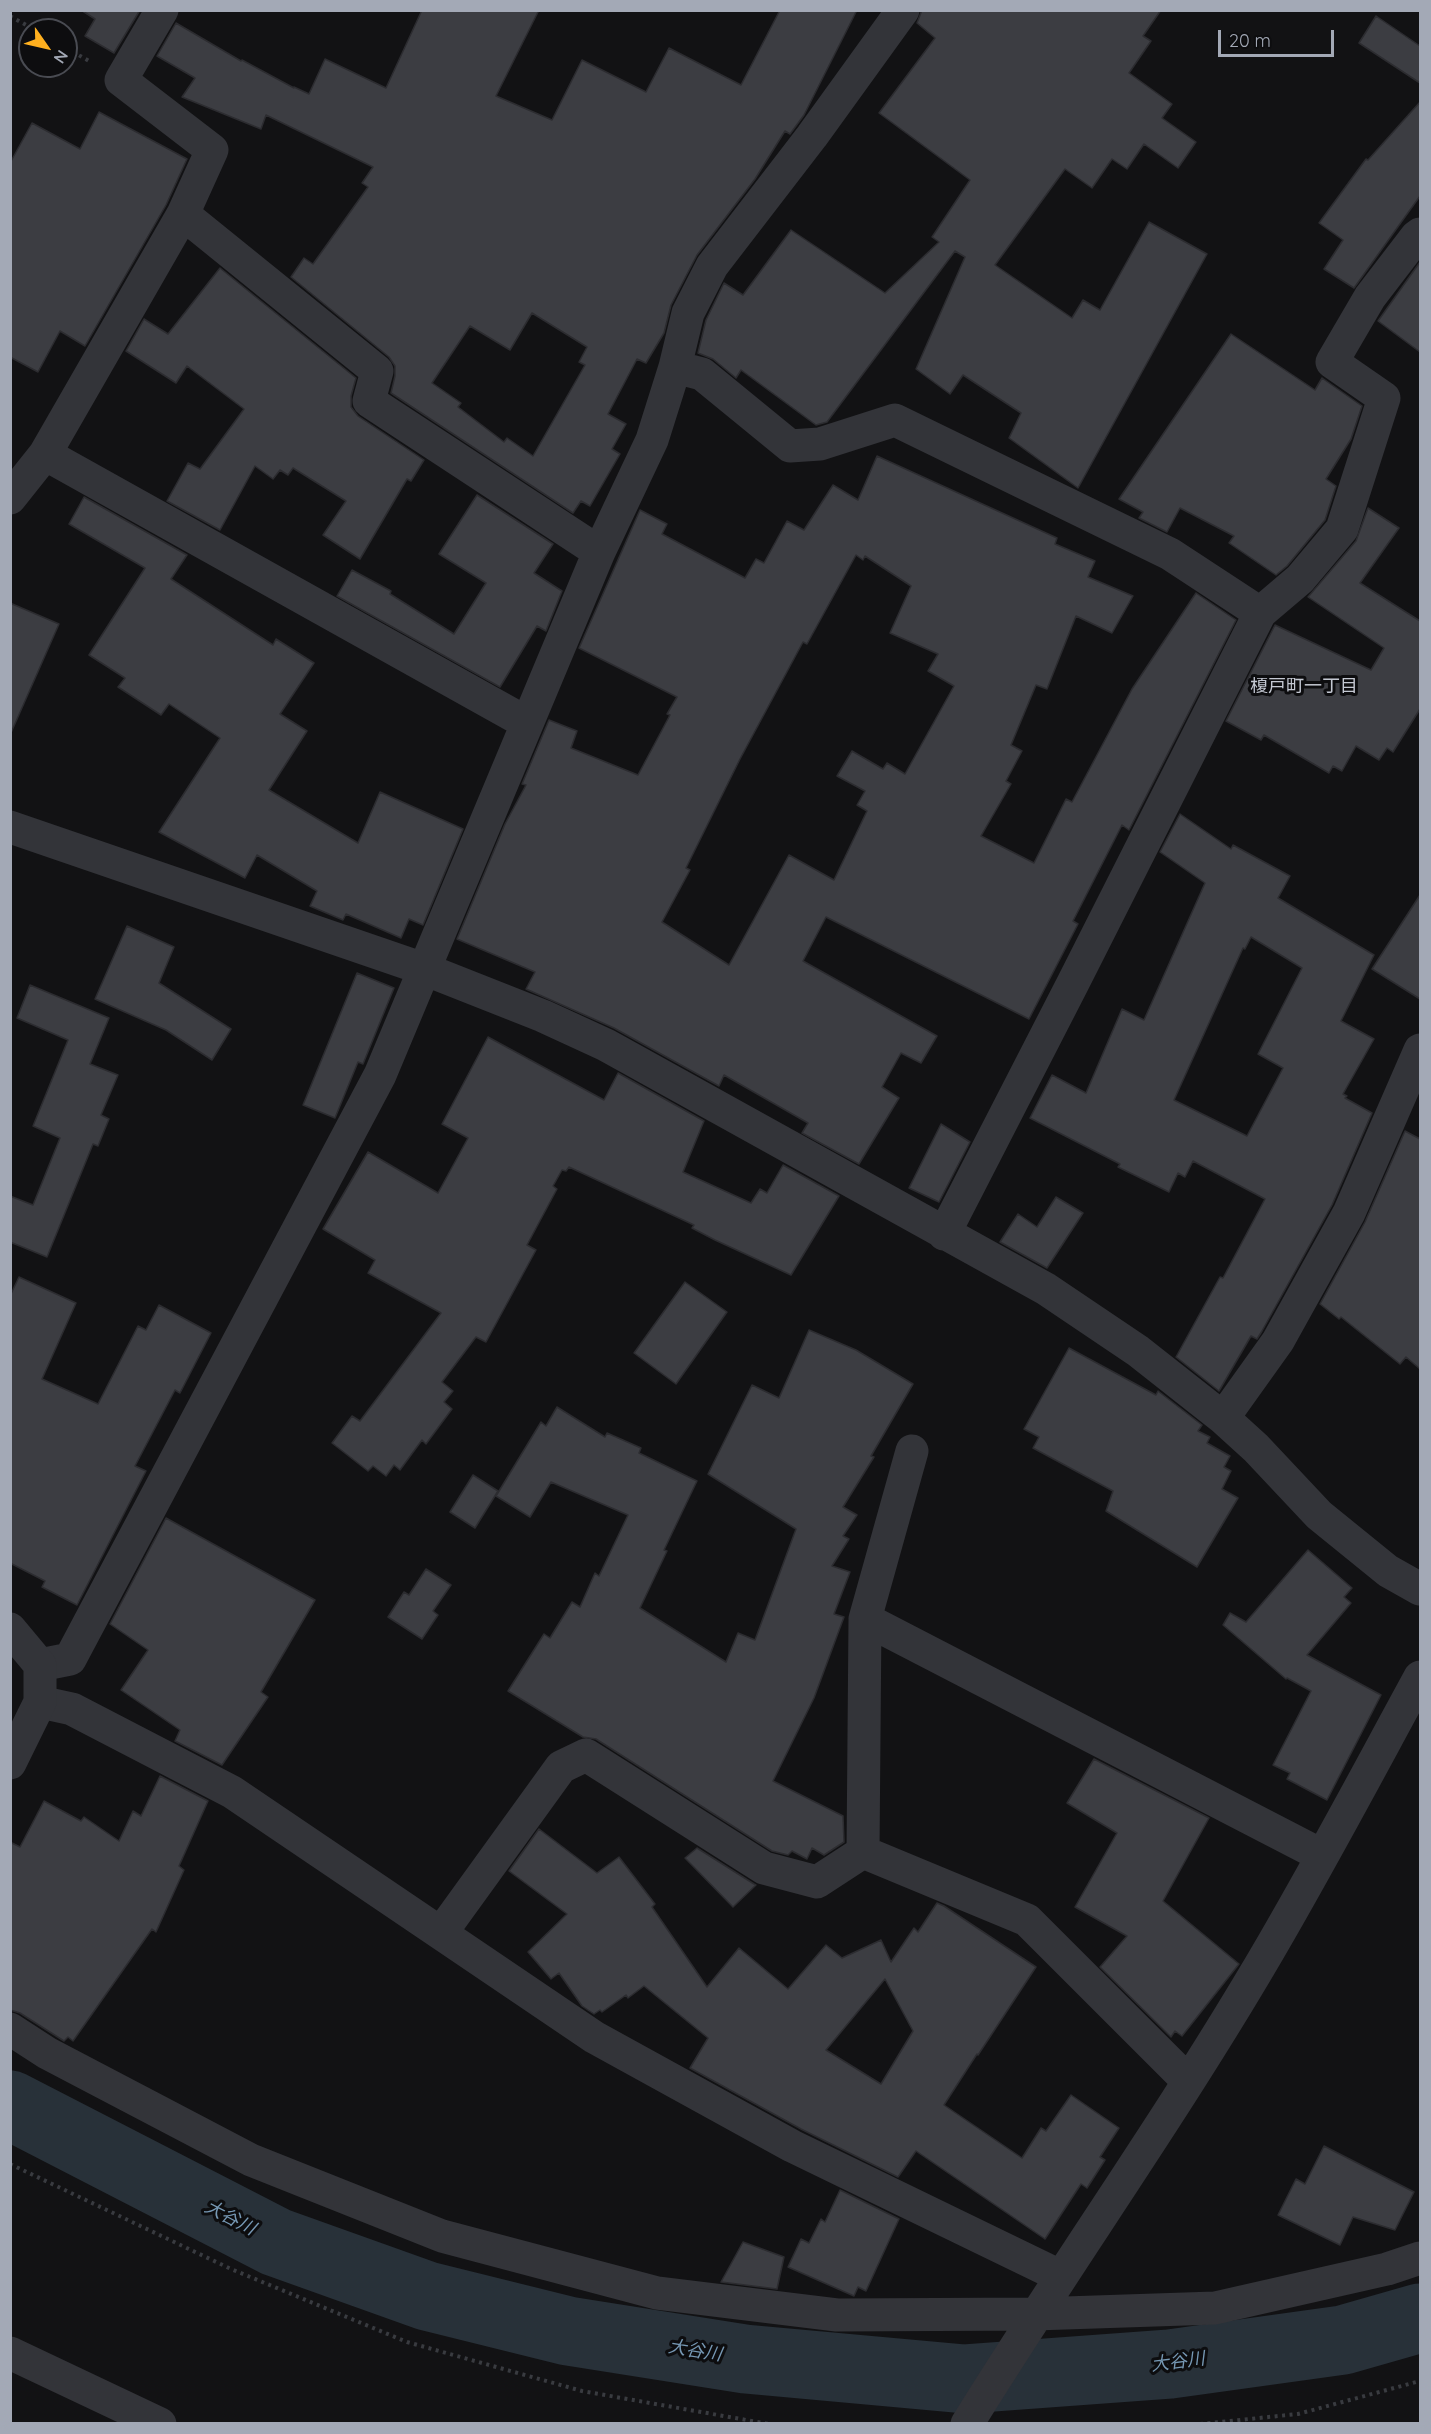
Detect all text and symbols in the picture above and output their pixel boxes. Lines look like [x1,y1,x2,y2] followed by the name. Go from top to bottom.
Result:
[18,18,78,78] north arrow
[1221,18,1336,56] scale bar
[1229,29,1271,52] text: 20 m
[50,46,73,67] text: N
[1250,676,1358,698] district label: 榎戸町一丁目
[201,2196,259,2240] water label: 大谷川
[667,2336,723,2366] water label: 大谷川
[1150,2348,1206,2376] water label: 大谷川

